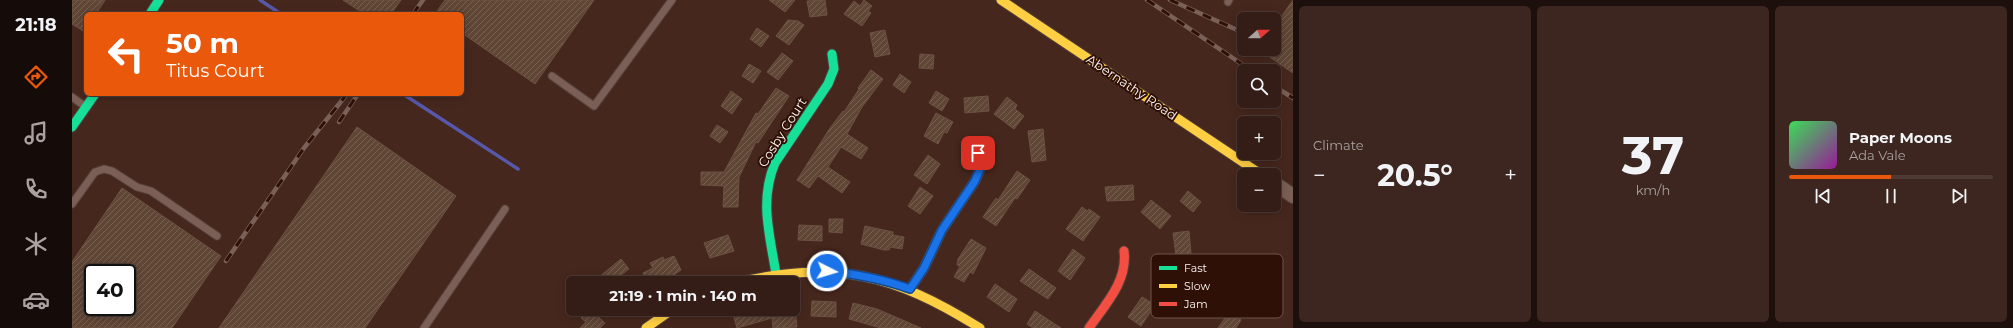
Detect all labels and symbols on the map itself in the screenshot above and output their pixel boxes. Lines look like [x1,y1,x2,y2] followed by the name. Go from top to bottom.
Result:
[1237,12,1281,56] north arrow
[1084,51,1180,123] street label: Abernathy Road
[754,94,810,170] street label: Cosby Court
[961,136,995,170] pin
[806,250,848,292] position arrow
[1151,254,1283,318] legend
[1184,261,1208,275] text: Fast
[84,264,136,316] speed limit sign: 40
[1184,279,1210,293] text: Slow
[1183,297,1208,311] text: Jam

